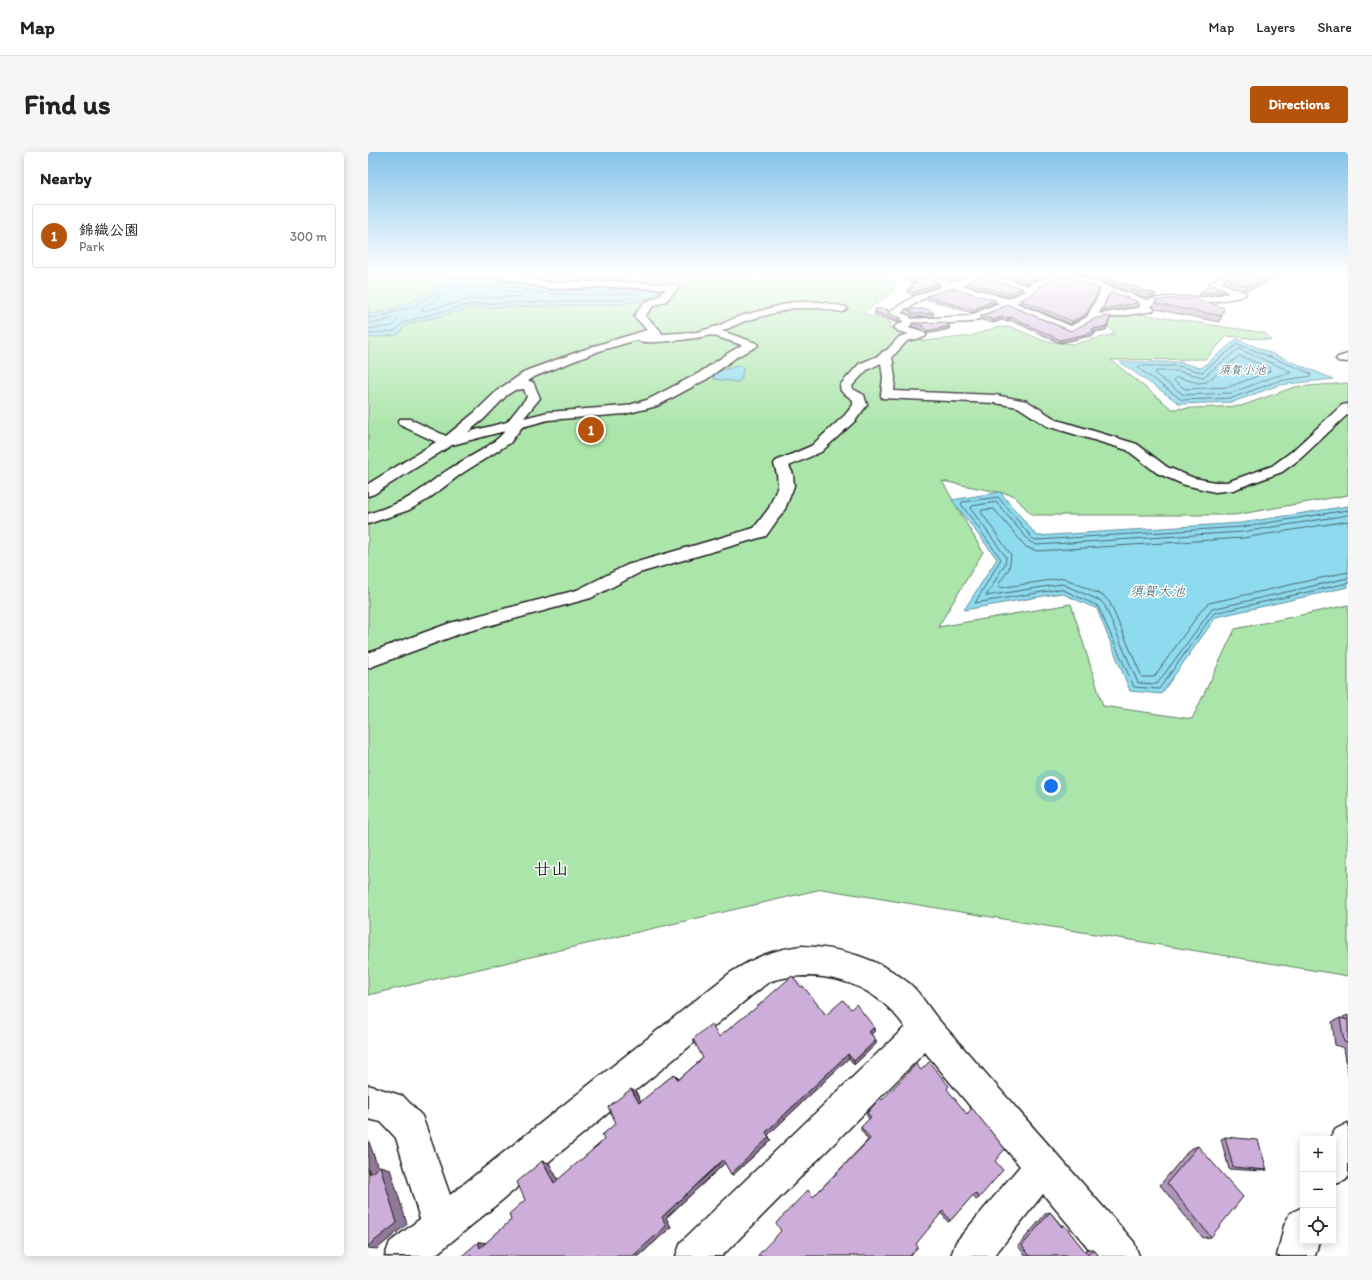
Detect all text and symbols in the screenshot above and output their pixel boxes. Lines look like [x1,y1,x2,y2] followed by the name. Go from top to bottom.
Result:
[20,16,55,39] text: Map
[1209,19,1234,36] text: Map
[1256,19,1295,36] text: Layers
[1317,19,1352,36] text: Share
[1250,86,1348,123] button: Directions
[24,87,111,121] text: Find us
[40,168,92,188] text: Nearby
[79,221,139,239] text: 錦織公園
[51,229,57,244] text: 1
[290,229,327,244] text: 300 m
[79,239,105,254] text: Park
[1218,363,1267,377] water label: 須賀小池
[578,415,604,445] pin: 1
[1129,583,1186,600] water label: 須賀大池
[1041,776,1061,796] your location
[534,859,568,879] district label: 廿山
[1300,1136,1336,1244] map controls
[1300,1136,1336,1172] button: +
[1300,1172,1336,1208] button: −
[1300,1208,1336,1244] button: locate

